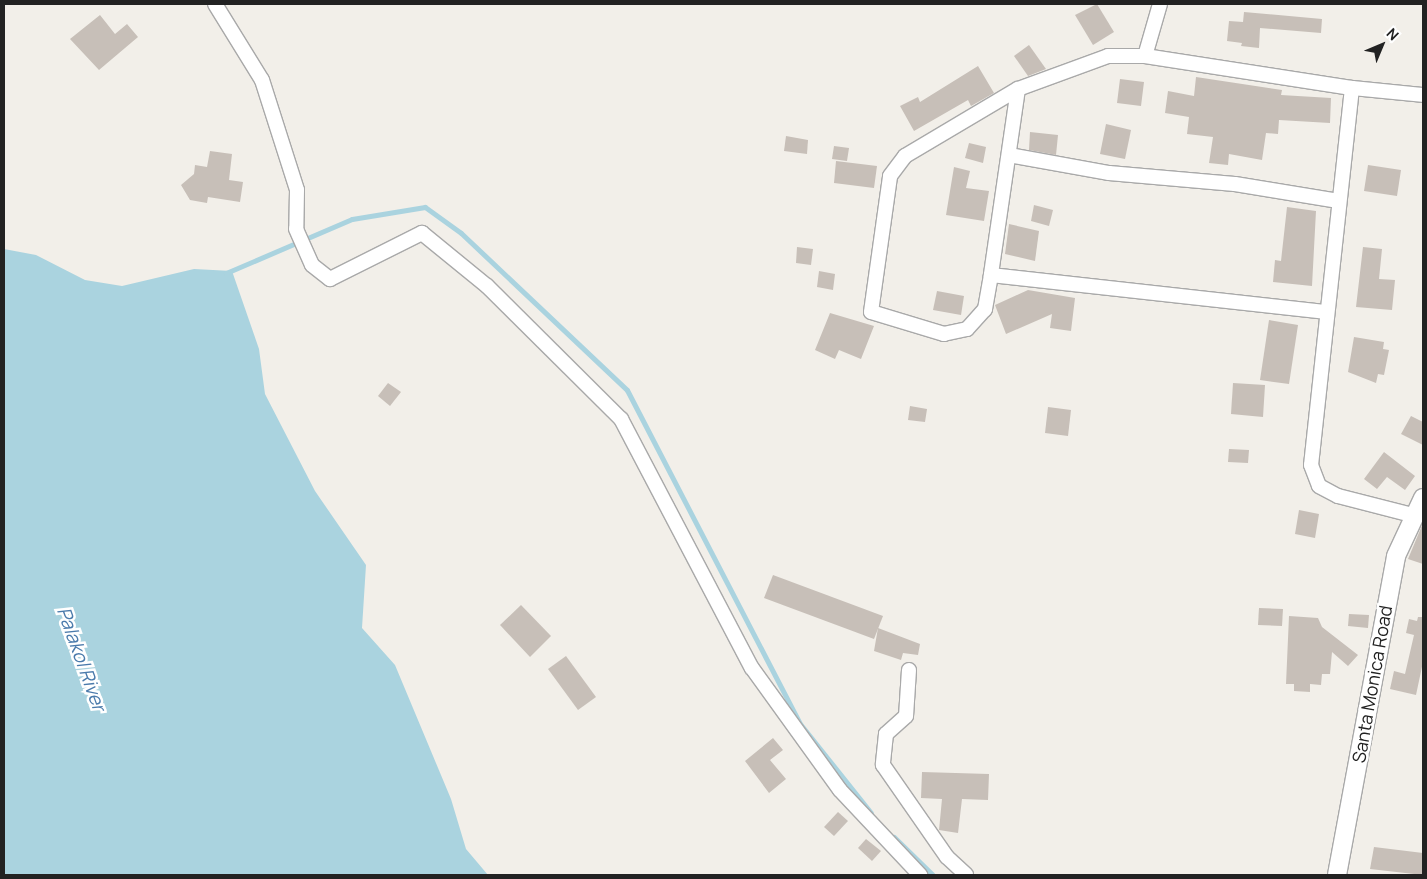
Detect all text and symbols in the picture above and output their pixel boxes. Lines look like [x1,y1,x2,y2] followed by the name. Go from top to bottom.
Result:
[1357,20,1407,70] north arrow
[1383,24,1403,44] text: N
[52,604,110,714] water label: Palakol River
[1348,604,1396,764] street label: Santa Monica Road

